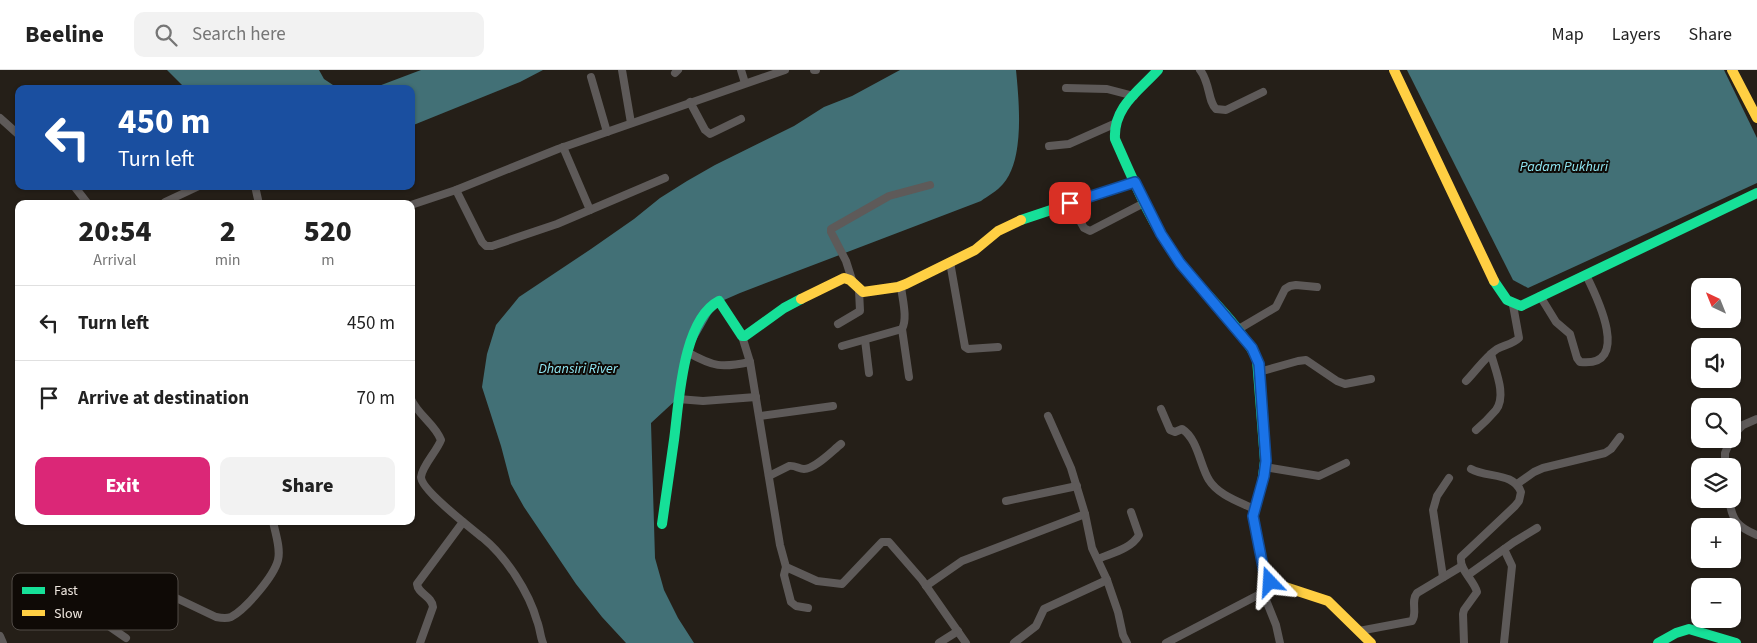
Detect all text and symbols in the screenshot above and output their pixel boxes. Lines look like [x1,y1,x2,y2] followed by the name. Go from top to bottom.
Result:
[134,12,484,57] search box
[25,17,104,52] text: Beeline
[152,21,180,49] icon: search
[192,21,286,48] text: Search here
[1552,22,1584,47] text: Map
[1612,22,1661,47] text: Layers
[1689,22,1732,47] text: Share
[118,97,210,147] text: 450 m
[35,105,100,170] icon: left
[118,143,194,175] text: Turn left
[1520,157,1609,177] water label: Padam Pukhuri
[1049,182,1091,224] pin
[1056,189,1084,217] icon: arrive
[78,210,152,253] text: 20:54
[220,210,236,253] text: 2
[304,210,352,253] text: 520
[93,249,136,271] text: Arrival
[215,249,241,271] text: min
[321,249,334,271] text: m
[1691,278,1741,328] north arrow
[1691,278,1741,628] map controls
[35,309,63,337] icon: left
[78,310,149,337] text: Turn left
[347,310,395,337] text: 450 m
[1691,338,1741,388] button: sound
[538,359,619,379] water label: Dhansiri River
[35,384,63,412] icon: arrive
[78,385,249,412] text: Arrive at destination
[357,385,395,412] text: 70 m
[1691,398,1741,448] button: search
[35,457,210,515] button: Exit
[220,457,395,515] button: Share
[1691,458,1741,508] button: layers
[1691,518,1741,568] button: +
[1243,555,1295,607] position arrow
[12,573,178,630] legend
[1691,578,1741,628] button: −
[54,581,78,601] text: Fast
[54,604,83,624] text: Slow

